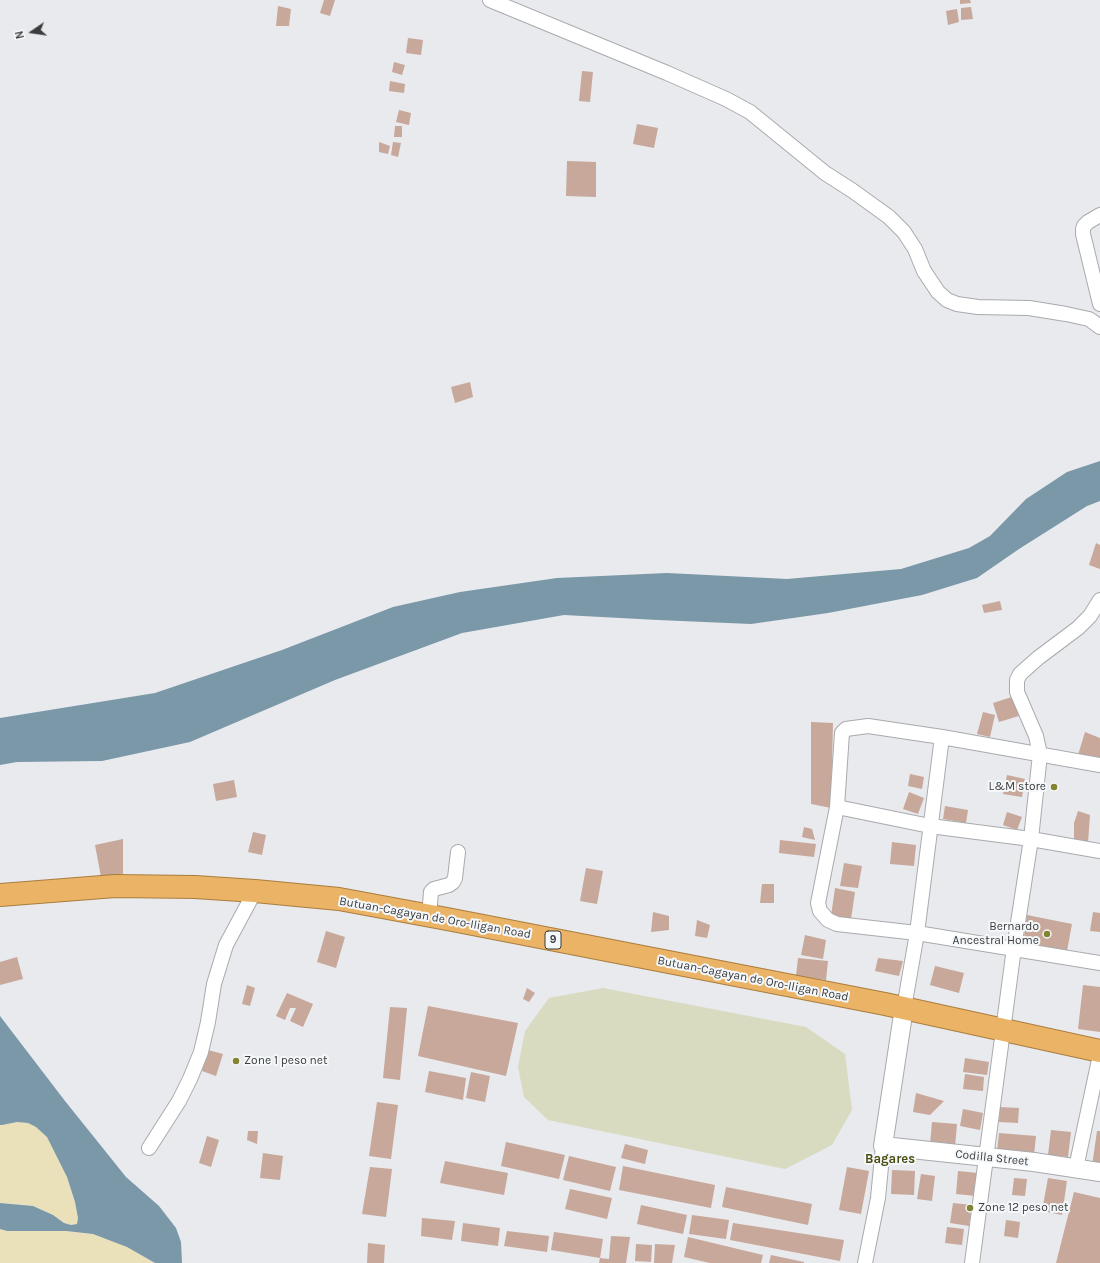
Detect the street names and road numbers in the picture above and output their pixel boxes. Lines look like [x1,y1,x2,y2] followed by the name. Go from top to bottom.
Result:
[338,894,532,942] street label: Butuan-Cagayan de Oro-Iligan Road
[545,931,561,949] road number: 9
[656,953,850,1005] street label: Butuan-Cagayan de Oro-Iligan Road
[955,1147,1029,1169] street label: Codilla Street

